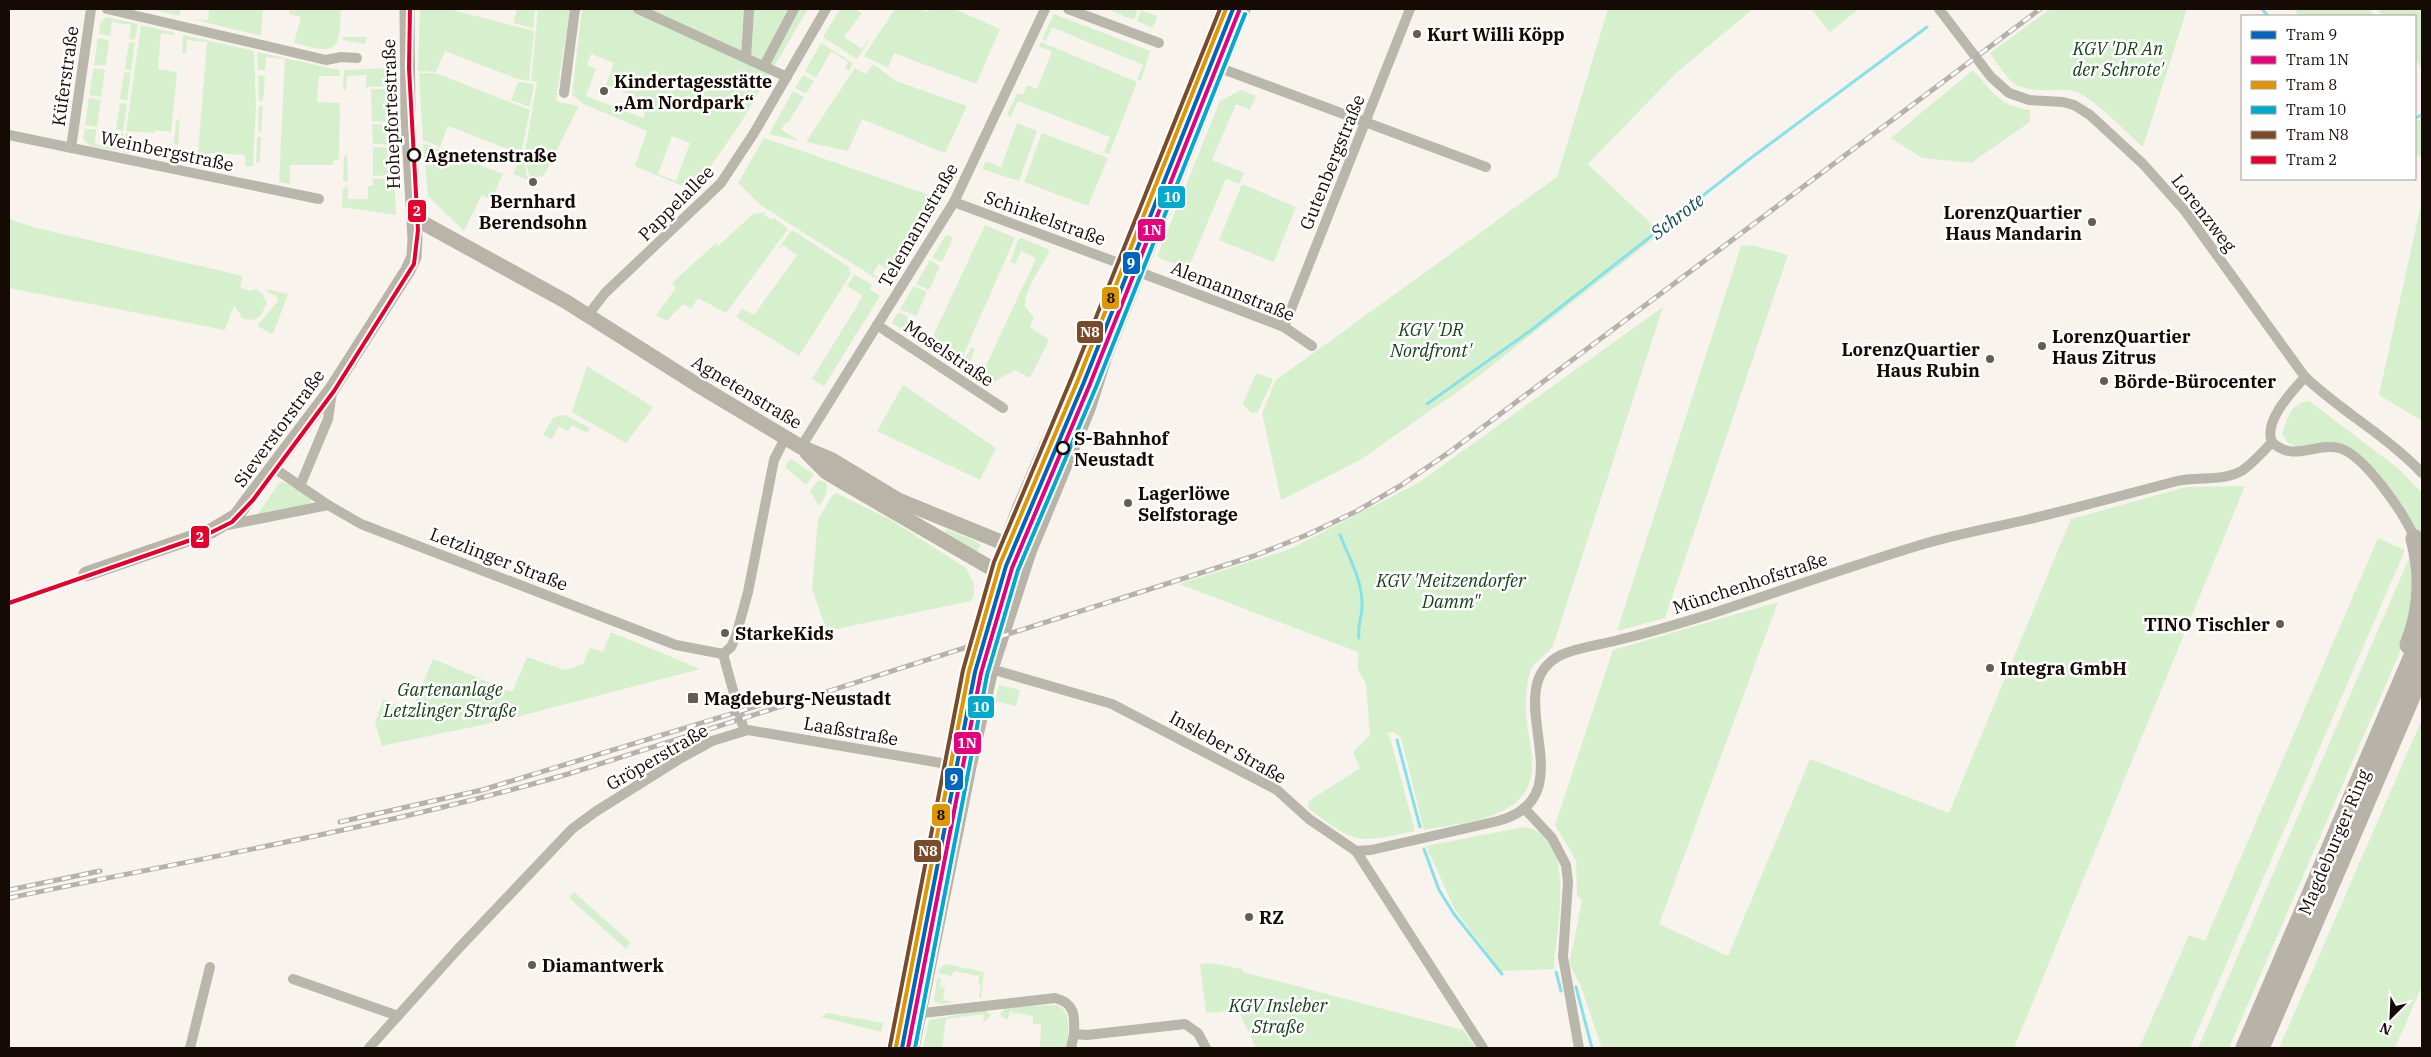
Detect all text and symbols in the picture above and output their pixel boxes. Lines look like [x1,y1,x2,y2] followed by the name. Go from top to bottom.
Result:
[2241,15,2416,180] legend
[1427,23,1565,46] place label: Kurt Willi Köpp
[47,24,83,128] street label: Küferstraße
[2286,25,2337,44] text: Tram 9
[1411,28,1423,40] marker: Kurt Willi Köpp
[2072,37,2165,81] park label: KGV 'DR An der Schrote'
[377,38,405,190] street label: Hohepfortestraße
[2286,50,2349,69] text: Tram 1N
[614,70,772,114] place label: Kindertagesstätte „Am Nordpark“
[2286,75,2337,94] text: Tram 8
[598,85,610,97] marker: Kindertagesstätte „Am Nordpark“
[1294,91,1370,233] street label: Gutenbergstraße
[2286,100,2346,119] text: Tram 10
[2286,125,2349,144] text: Tram N8
[98,126,236,176] street label: Weinbergstraße
[425,144,557,167] place label: Agnetenstraße
[407,148,421,162] marker: Agnetenstraße
[2286,150,2337,169] text: Tram 2
[873,159,963,291] street label: Telemannstraße
[633,160,719,246] street label: Pappelallee
[2166,170,2242,257] street label: Lorenzweg
[527,176,539,188] marker: Bernhard Berendsohn
[981,185,1109,251] street label: Schinkelstraße
[1157,185,1186,209] line badge: 10
[1645,187,1709,245] water label: Schrote
[1164,188,1180,206] text: 10
[479,190,587,234] place label: Bernhard Berendsohn
[407,199,427,223] line badge: 2
[1943,201,2082,245] place label: LorenzQuartier Haus Mandarin
[413,202,421,220] text: 2
[2086,216,2098,228] marker: LorenzQuartier Haus Mandarin
[1137,218,1166,242] line badge: 1N
[1142,221,1162,239] text: 1N
[1122,251,1141,275] line badge: 9
[1127,254,1135,272] text: 9
[1168,256,1298,326] street label: Alemannstraße
[1101,286,1120,310] line badge: 8
[1107,289,1115,307] text: 8
[900,314,998,392] street label: Moselstraße
[1389,318,1473,362] park label: KGV 'DR Nordfront'
[1076,320,1104,344] line badge: N8
[1080,323,1100,341] text: N8
[2052,325,2191,369] place label: LorenzQuartier Haus Zitrus
[1841,338,1980,382] place label: LorenzQuartier Haus Rubin
[2036,340,2048,352] marker: LorenzQuartier Haus Zitrus
[688,350,806,434] street label: Agnetenstraße
[1984,353,1996,365] marker: LorenzQuartier Haus Rubin
[229,365,329,491] street label: Sieverstorstraße
[2114,370,2276,393] place label: Börde-Bürocenter
[2098,375,2110,387] marker: Börde-Bürocenter
[1074,427,1170,471] place label: S-Bahnhof Neustadt
[1056,441,1070,455] marker: S-Bahnhof Neustadt
[1138,482,1238,526] place label: Lagerlöwe Selfstorage
[1122,497,1134,509] marker: Lagerlöwe Selfstorage
[427,522,571,596] street label: Letzlinger Straße
[190,525,210,549] line badge: 2
[196,528,204,546] text: 2
[1670,547,1830,619] street label: Münchenhofstraße
[1375,569,1527,613] park label: KGV 'Meitzendorfer Damm"
[2144,613,2270,636] place label: TINO Tischler
[2274,618,2286,630] marker: TINO Tischler
[735,622,834,645] place label: StarkeKids
[719,627,731,639] marker: StarkeKids
[2000,657,2127,680] place label: Integra GmbH
[1984,662,1996,674] marker: Integra GmbH
[383,678,516,722] park label: Gartenanlage Letzlinger Straße
[704,687,891,710] place label: Magdeburg-Neustadt
[686,691,700,705] marker: Magdeburg-Neustadt
[967,695,995,719] line badge: 10
[973,698,989,716] text: 10
[1165,705,1291,789] street label: Insleber Straße
[802,711,900,751] street label: Laaßstraße
[602,719,712,795] street label: Gröperstraße
[953,731,982,755] line badge: 1N
[957,734,977,752] text: 1N
[2293,765,2375,918] street label: Magdeburger Ring
[944,767,964,791] line badge: 9
[950,770,958,788] text: 9
[931,803,951,827] line badge: 8
[937,806,945,824] text: 8
[913,839,942,863] line badge: N8
[918,842,938,860] text: N8
[1259,906,1284,929] place label: RZ
[1243,911,1255,923] marker: RZ
[542,954,664,977] place label: Diamantwerk
[526,959,538,971] marker: Diamantwerk
[2366,992,2416,1042] north arrow
[1228,994,1328,1038] park label: KGV Insleber Straße
[2377,1018,2394,1039] text: N

